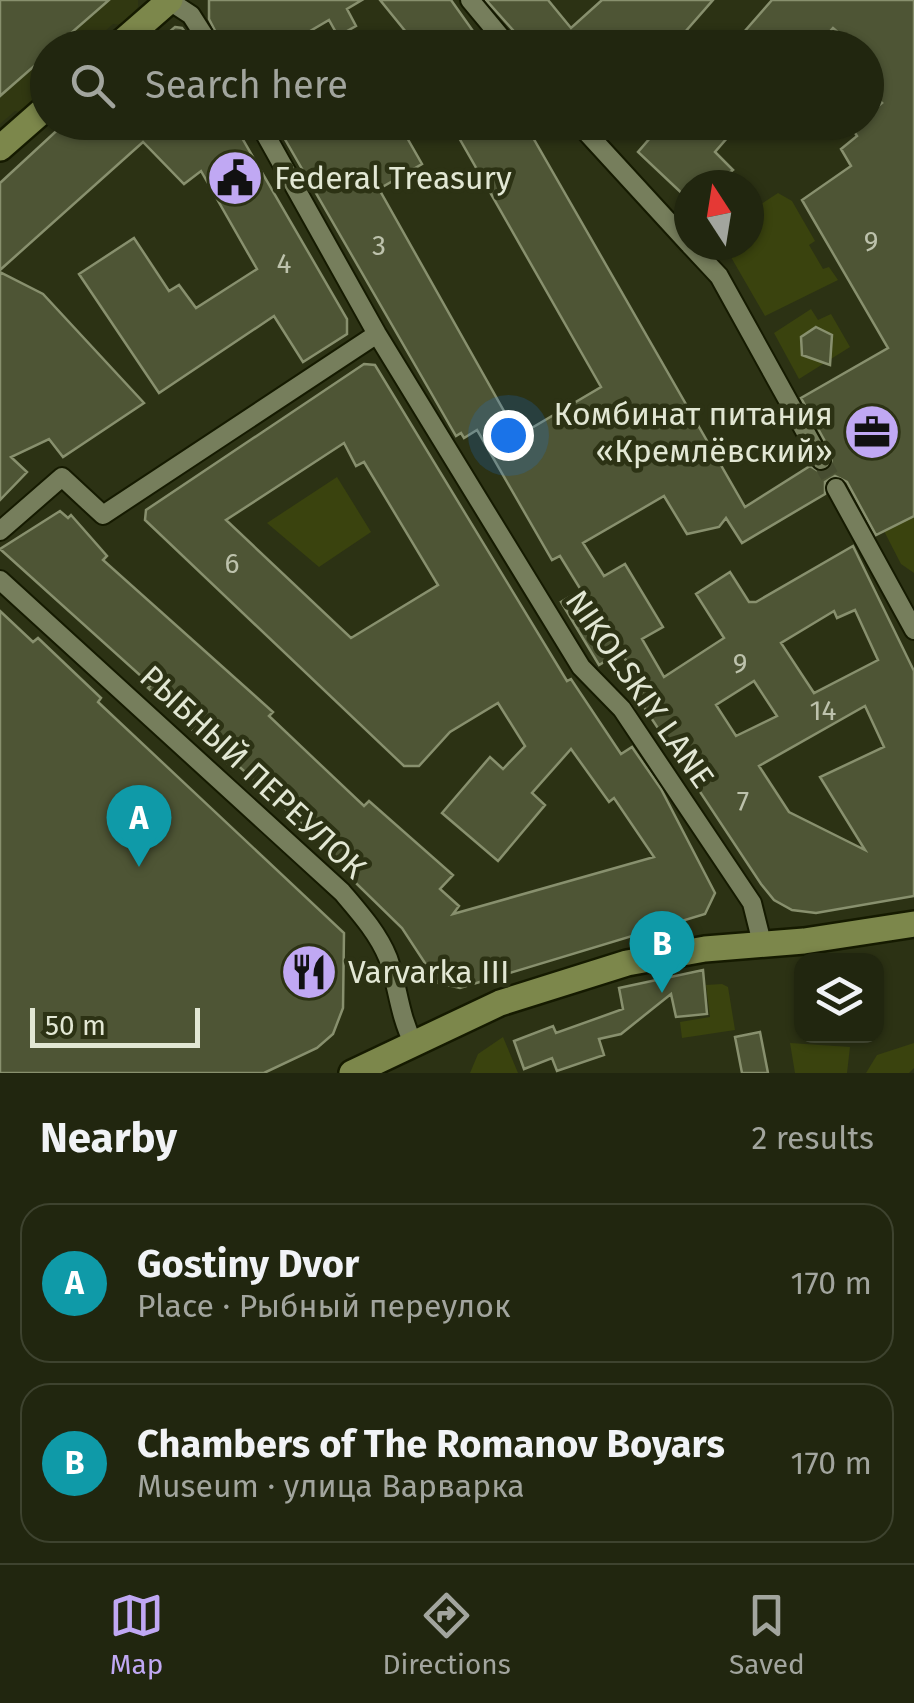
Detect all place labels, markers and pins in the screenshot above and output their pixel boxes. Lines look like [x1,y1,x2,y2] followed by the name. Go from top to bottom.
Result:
[205,148,265,208] public building icon: Federal Treasury
[274,159,512,197] place label: Federal Treasury
[554,395,833,470] place label: Комбинат питания «Кремлёвский»
[842,402,902,462] office icon: Комбинат питания «Кремлёвский»
[106,784,172,867] pin: A
[630,910,694,993] pin: B
[279,942,339,1002] restaurant icon: Varvarka III
[348,953,509,991] place label: Varvarka III

